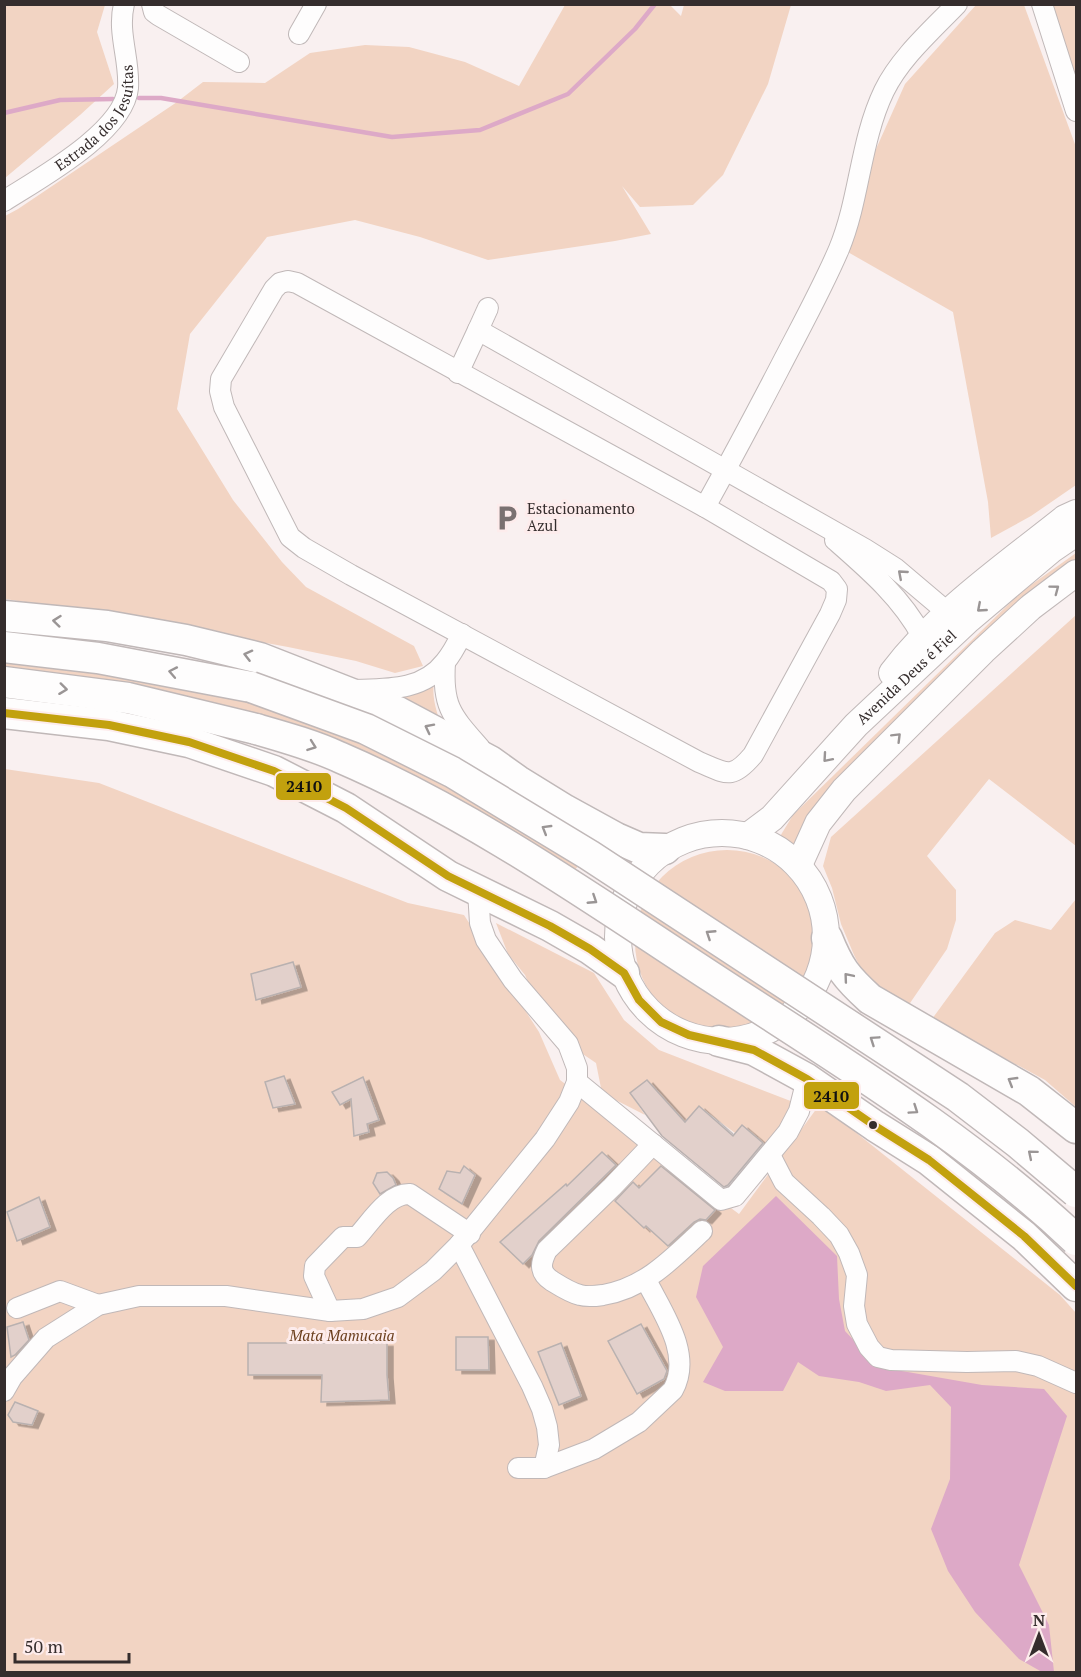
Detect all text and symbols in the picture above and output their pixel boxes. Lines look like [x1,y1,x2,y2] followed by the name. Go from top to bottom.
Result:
[51,64,137,175] street label: Estrada dos Jesuítas
[527,498,635,535] place label: Estacionamento Azul
[492,503,522,533] parking icon: Estacionamento Azul
[898,571,909,582] one-way arrow
[1048,586,1059,597] one-way arrow
[977,601,988,612] one-way arrow
[52,615,61,628] one-way arrow
[852,625,960,728] street label: Avenida Deus é Fiel
[244,649,254,662] one-way arrow
[168,666,178,679] one-way arrow
[58,682,67,694] one-way arrow
[425,724,435,735] one-way arrow
[890,733,901,744] one-way arrow
[306,739,317,752] one-way arrow
[823,752,834,762] one-way arrow
[275,772,332,801] line badge: 2410
[286,775,322,797] text: 2410
[542,824,552,836] one-way arrow
[586,893,597,904] one-way arrow
[706,930,717,941] one-way arrow
[845,973,856,984] one-way arrow
[869,1037,880,1048] one-way arrow
[1008,1077,1018,1089] one-way arrow
[803,1081,860,1110] line badge: 2410
[813,1085,849,1107] text: 2410
[908,1103,918,1115] one-way arrow
[867,1119,879,1131] unlabelled marker
[1028,1150,1039,1161] one-way arrow
[288,1325,395,1345] park label: Mata Mamucaia
[1009,1605,1069,1665] north arrow
[1033,1609,1045,1631] text: N
[15,1626,129,1664] scale bar
[24,1634,64,1658] text: 50 m

